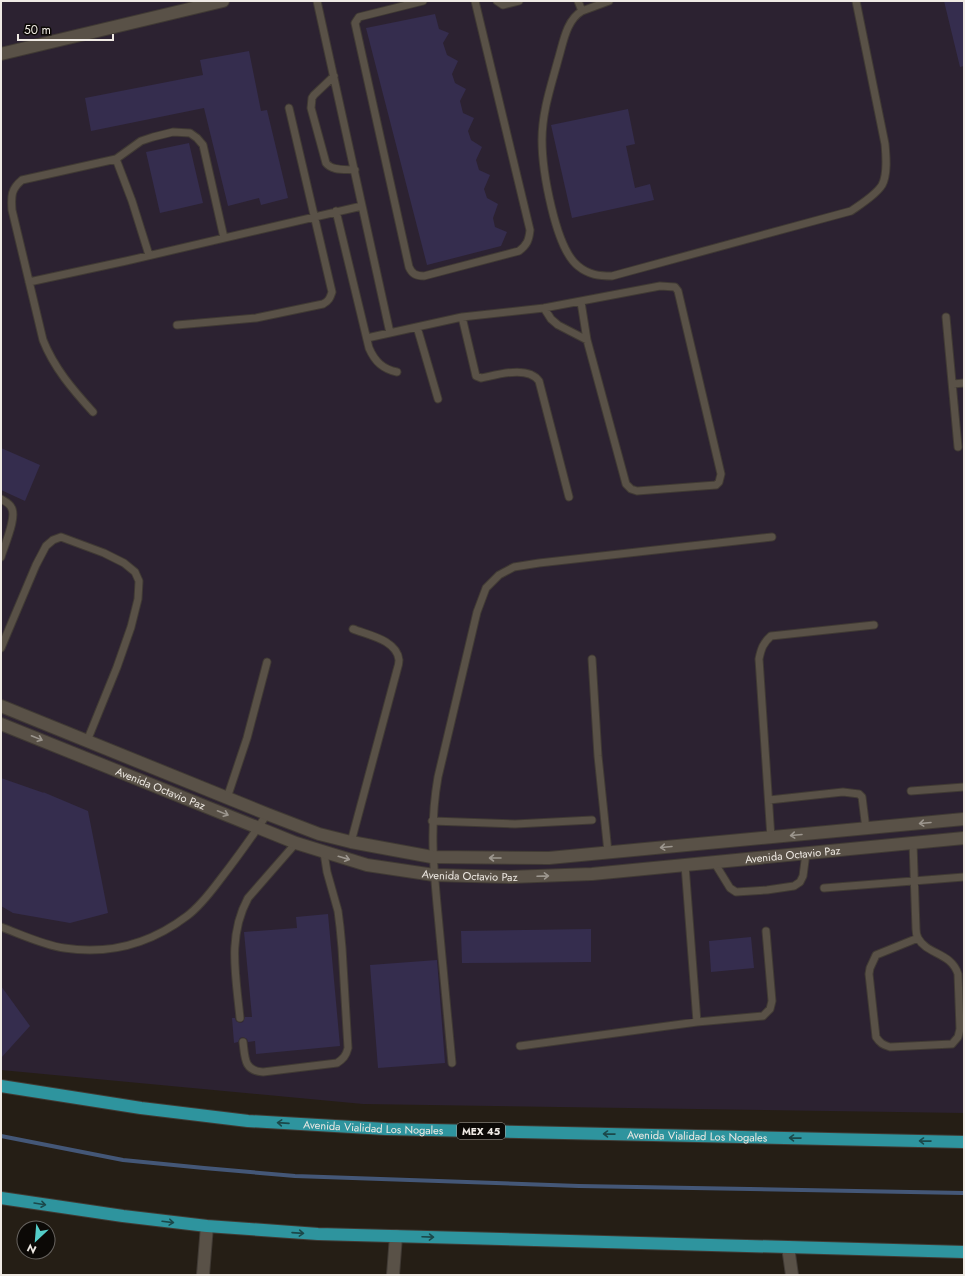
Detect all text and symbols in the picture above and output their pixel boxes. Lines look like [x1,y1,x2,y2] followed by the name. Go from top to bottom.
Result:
[18,16,113,42] scale bar
[24,21,51,39] text: 50 m
[31,735,43,743] one-way arrow
[113,763,208,814] street label: Avenida Octavio Paz
[216,810,228,817] one-way arrow
[919,819,932,827] one-way arrow
[790,832,803,839] one-way arrow
[744,842,841,867] street label: Avenida Octavio Paz
[660,843,673,851] one-way arrow
[489,854,502,862] one-way arrow
[338,855,351,863] one-way arrow
[421,865,518,885] street label: Avenida Octavio Paz
[536,872,549,880] one-way arrow
[303,1116,444,1138] street label: Avenida Vialidad Los Nogales
[277,1119,290,1126] one-way arrow
[457,1123,505,1139] road number: MEX 45
[627,1126,768,1146] street label: Avenida Vialidad Los Nogales
[603,1130,616,1138] one-way arrow
[789,1135,802,1142] one-way arrow
[919,1138,932,1145] one-way arrow
[33,1200,46,1208] one-way arrow
[161,1218,174,1226] one-way arrow
[16,1220,56,1260] north arrow
[291,1229,304,1236] one-way arrow
[421,1233,434,1241] one-way arrow
[24,1240,39,1258] text: N

